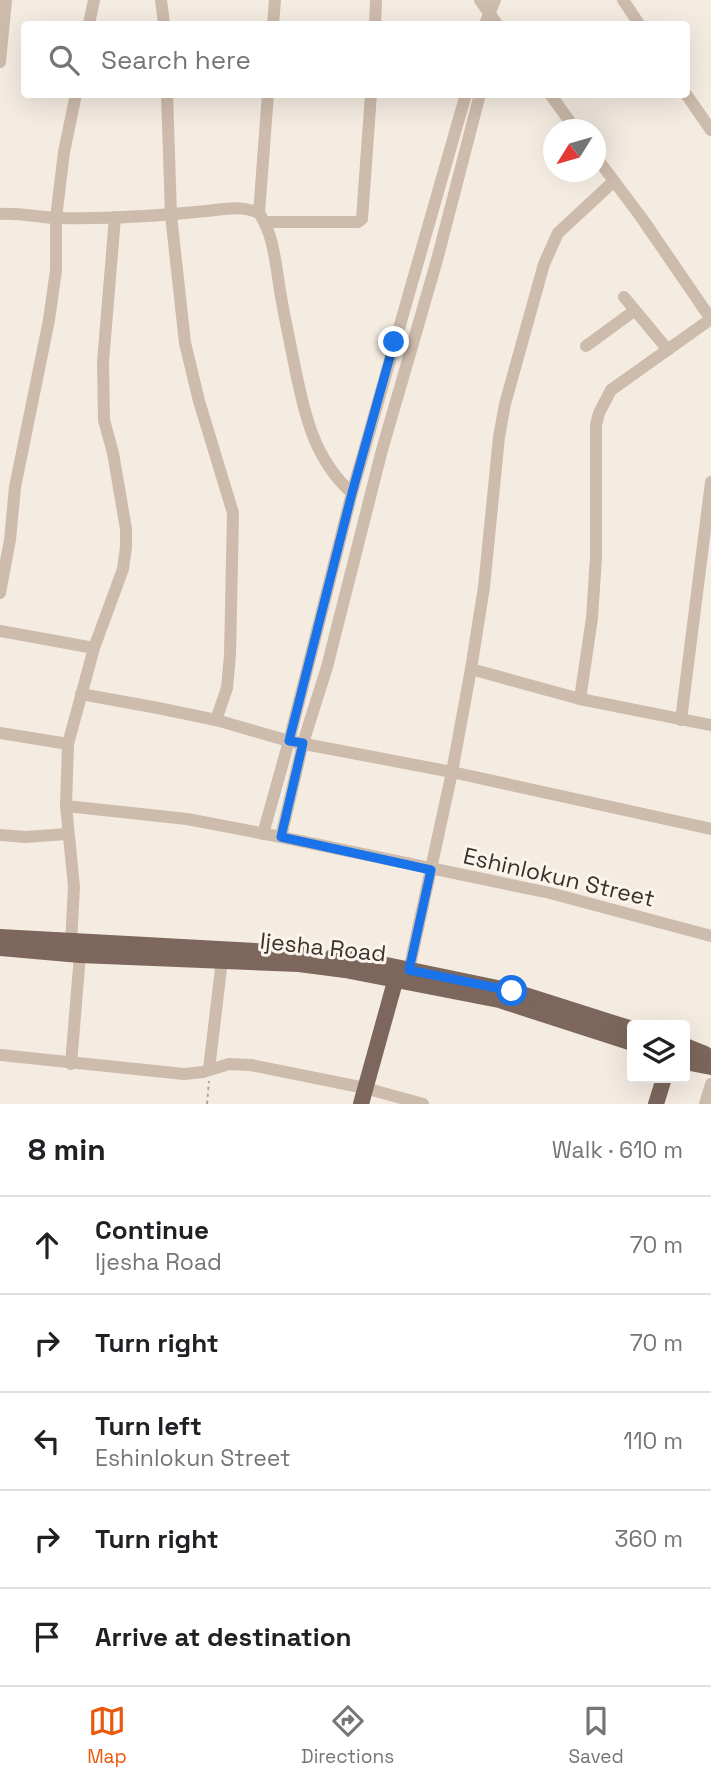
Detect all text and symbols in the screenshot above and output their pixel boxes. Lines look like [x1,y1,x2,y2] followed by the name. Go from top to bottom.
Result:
[21,21,690,98] search box
[45,41,83,79] icon: search
[101,43,251,77] text: Search here
[543,119,606,182] north arrow
[378,326,409,357] route end
[460,840,658,914] street label: Eshinlokun Street
[258,925,388,969] street label: Ijesha Road
[496,975,527,1006] route start
[627,1020,690,1083] map controls
[627,1020,690,1083] button: layers
[28,1130,106,1169] text: 8 min
[552,1135,683,1165] text: Walk · 610 m
[95,1213,209,1247] text: Continue
[28,1226,66,1264] icon: ahead
[630,1230,683,1260] text: 70 m
[95,1247,222,1277] text: Ijesha Road
[28,1324,66,1362] icon: right
[95,1326,219,1360] text: Turn right
[630,1328,683,1358] text: 70 m
[95,1409,202,1443] text: Turn left
[28,1422,66,1460] icon: left
[623,1426,683,1456] text: 110 m
[95,1443,291,1473] text: Eshinlokun Street
[28,1520,66,1558] icon: right
[95,1522,219,1556] text: Turn right
[615,1524,683,1554] text: 360 m
[28,1618,66,1656] icon: arrive
[95,1620,352,1654] text: Arrive at destination
[87,1702,127,1769] tab: Map
[301,1702,394,1769] tab: Directions
[568,1702,624,1769] tab: Saved

